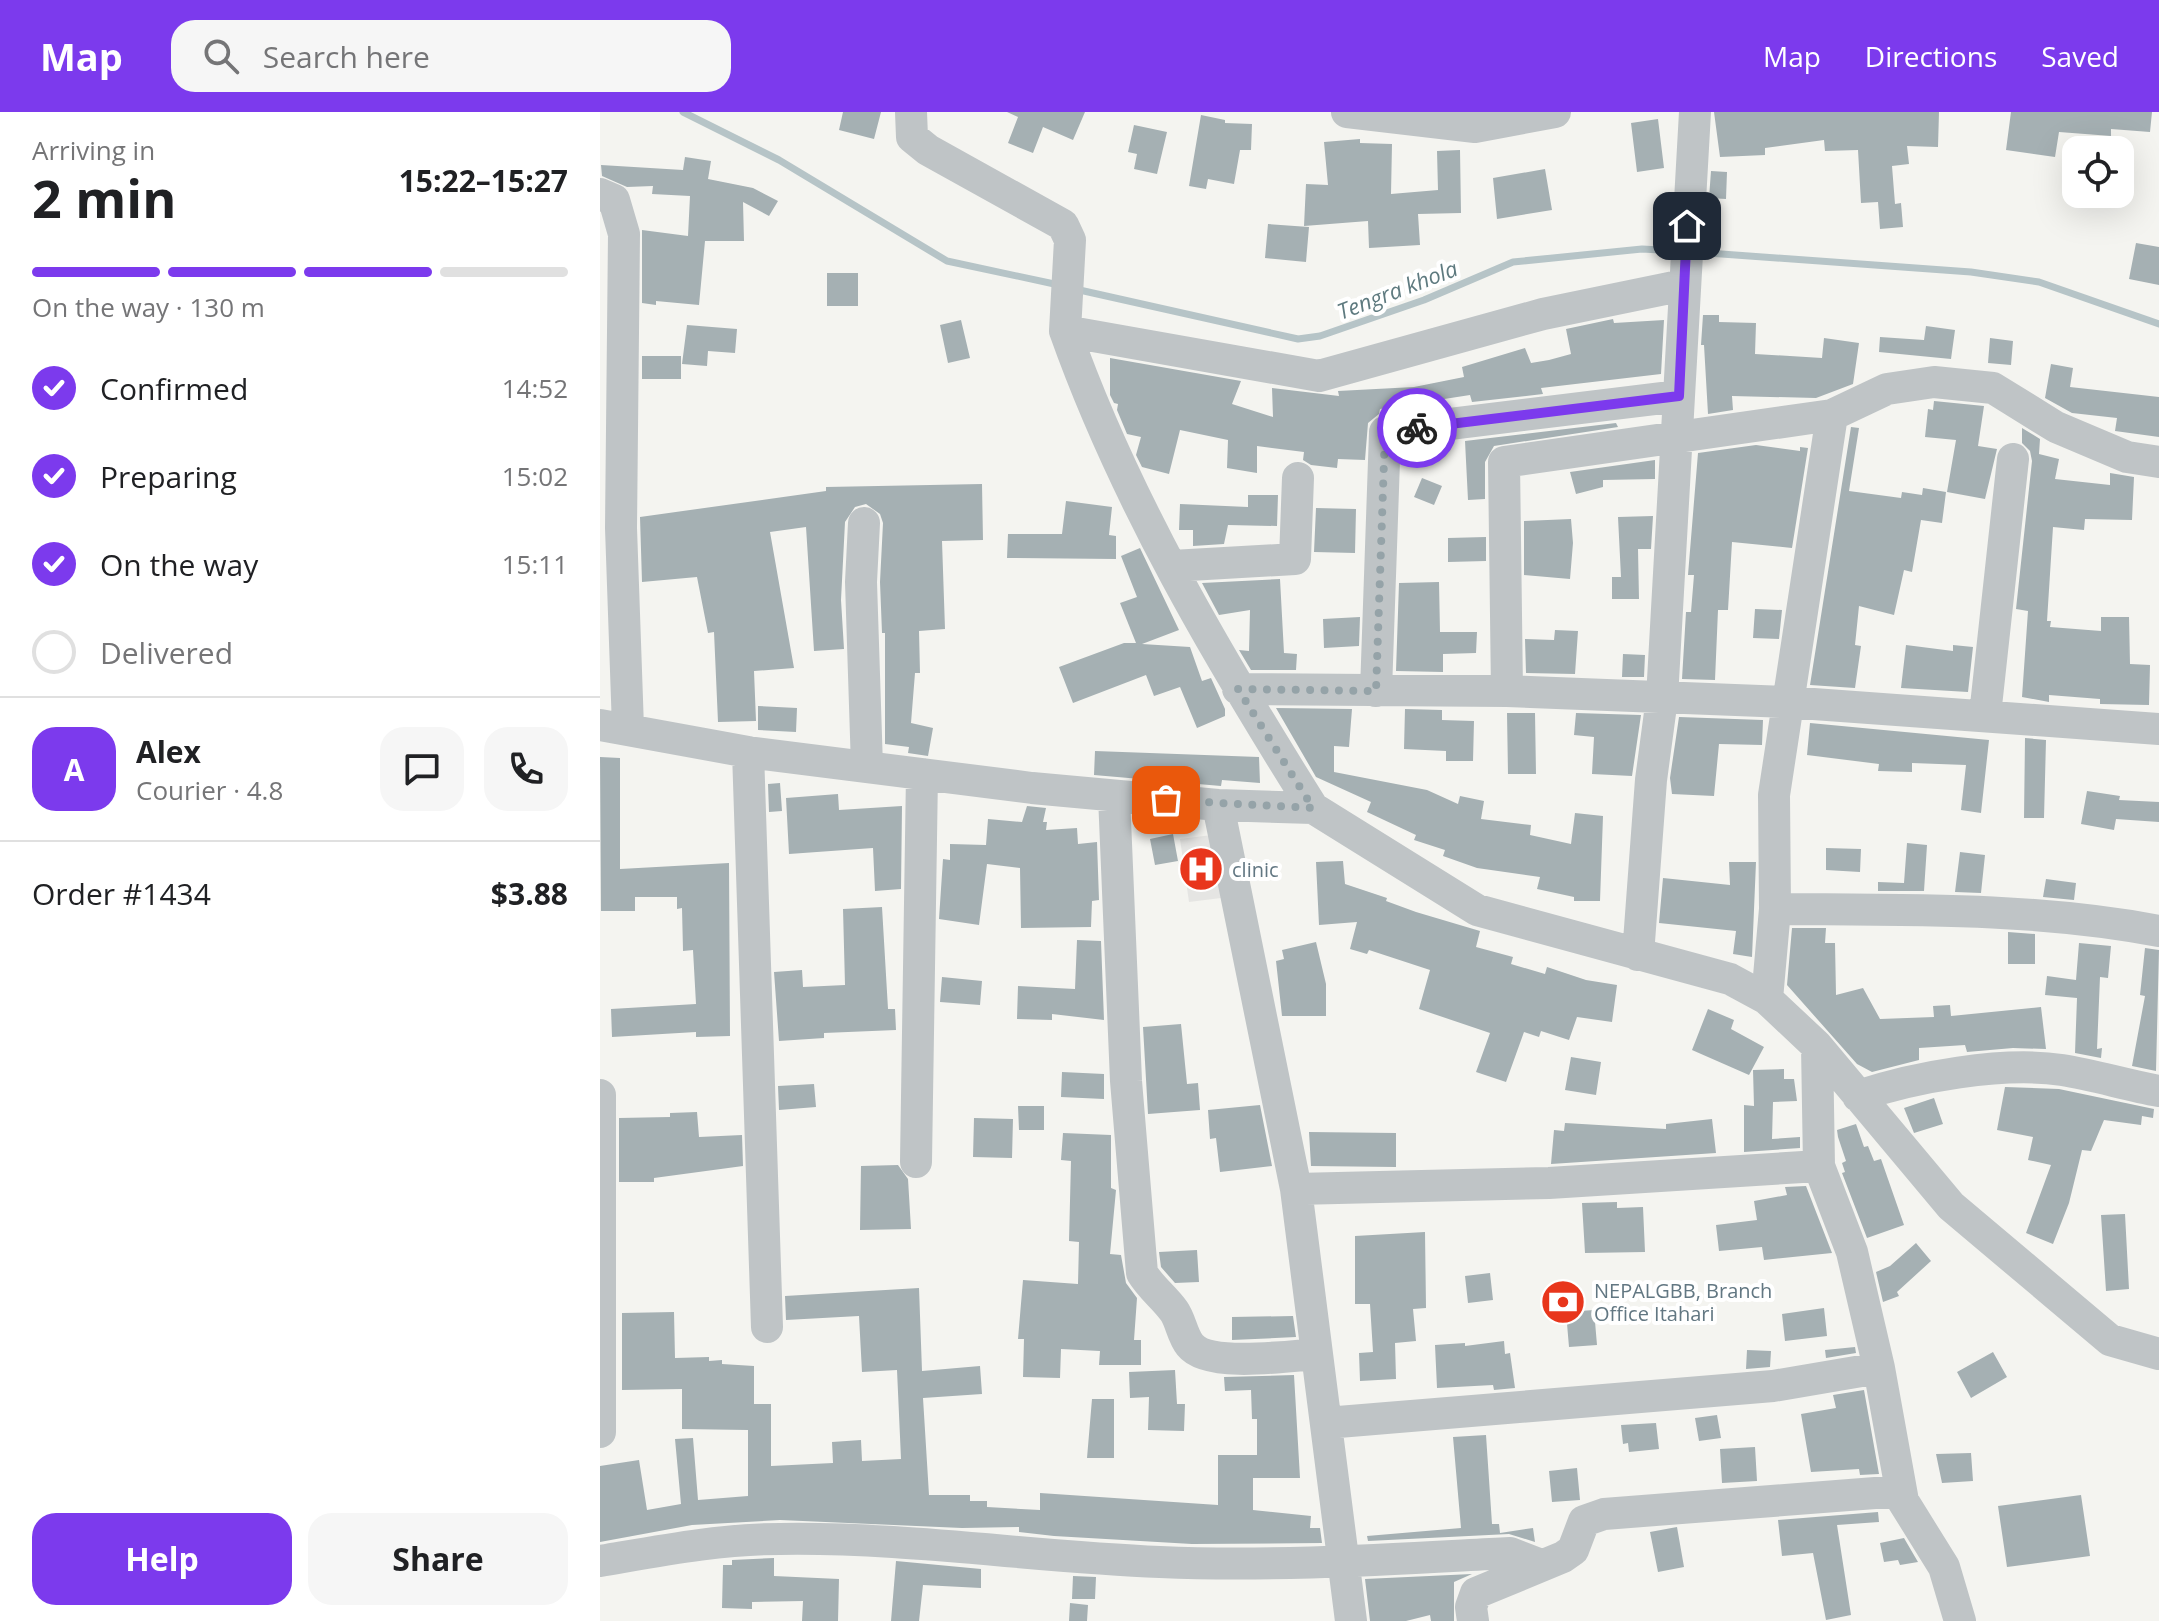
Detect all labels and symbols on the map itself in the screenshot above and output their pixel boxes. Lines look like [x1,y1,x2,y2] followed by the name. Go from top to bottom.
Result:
[1653,192,1721,260] pin
[1332,252,1462,326] water label: Tengra khola
[1377,388,1457,468] courier
[1132,766,1200,834] pin
[1177,845,1225,893] hospital icon: clinic
[1232,856,1279,883] place label: clinic
[1594,1277,1772,1327] place label: NEPALGBB, Branch Office Itahari
[1539,1278,1587,1326] bank icon: NEPALGBB, Branch Office Itahari

